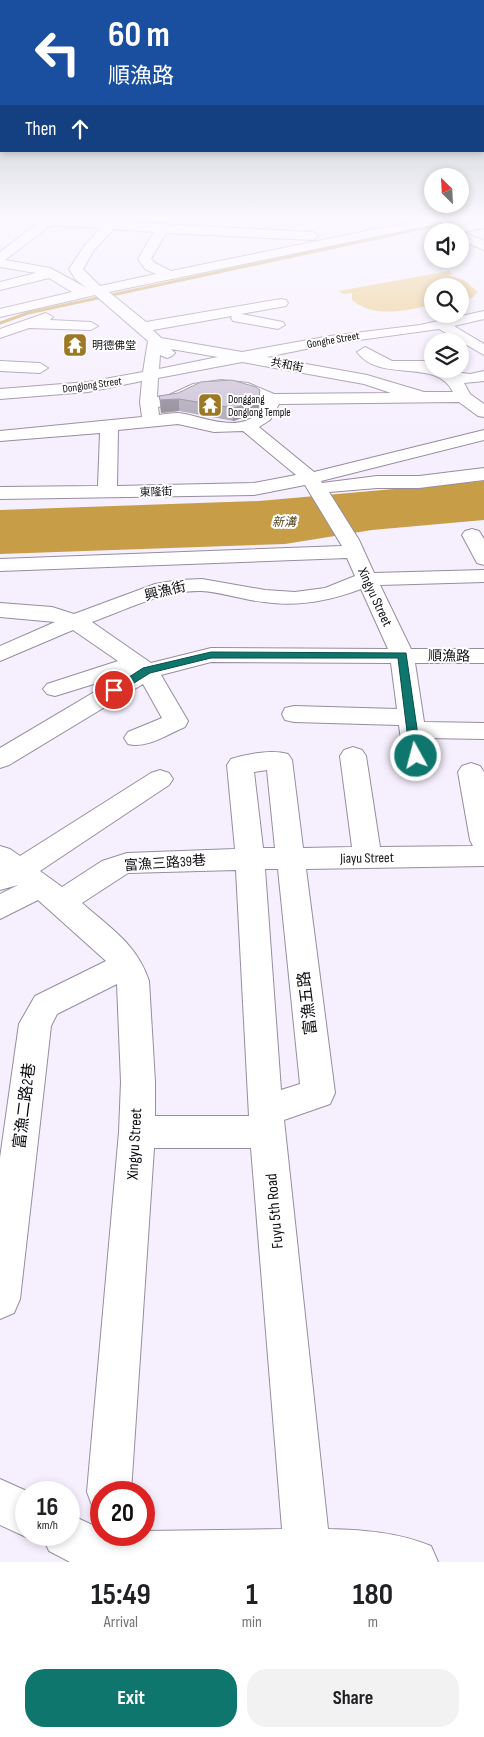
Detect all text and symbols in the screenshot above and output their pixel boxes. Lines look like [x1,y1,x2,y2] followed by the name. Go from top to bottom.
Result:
[108,14,170,57] text: 60 m
[25,20,90,85] icon: left
[108,63,174,90] text: 順漁路
[66,115,94,143] icon: ahead
[25,118,56,141] text: Then
[424,168,469,212] north arrow
[424,168,469,378] map controls
[424,223,469,268] button: sound
[424,278,469,323] button: search
[306,329,361,351] street label: Gonghe Street
[62,332,88,358] temple icon: 明德佛堂
[424,333,469,378] button: layers
[92,339,136,352] place label: 明德佛堂
[270,355,304,375] street label: 共和街
[62,374,123,396] street label: Donglong Street
[197,392,223,418] temple icon: Donggang Donglong Temple
[228,393,291,419] place label: Donggang Donglong Temple
[139,485,173,499] street label: 東隆街
[272,515,298,530] water label: 新溝
[354,564,396,629] street label: Xingyu Street
[143,578,187,604] street label: 興漁街
[428,647,470,665] street label: 順漁路
[93,669,135,711] pin
[100,676,128,704] icon: arrive
[389,729,441,781] position arrow
[339,849,394,867] street label: Jiayu Street
[123,852,207,874] street label: 富漁三路39巷
[295,970,321,1036] street label: 富漁五路
[10,1062,40,1150] street label: 富漁二路2巷
[124,1107,146,1181] street label: Xingyu Street
[262,1173,288,1249] street label: Fuyu 5th Road
[90,1481,155,1546] speed limit sign: 20
[37,1492,58,1523] text: 16
[37,1518,58,1533] text: km/h
[91,1577,151,1613] text: 15:49
[246,1577,258,1613] text: 1
[353,1577,393,1613] text: 180
[104,1613,138,1632] text: Arrival
[242,1613,262,1632] text: min
[368,1613,378,1632] text: m
[25,1669,237,1727] button: Exit
[247,1669,459,1727] button: Share

